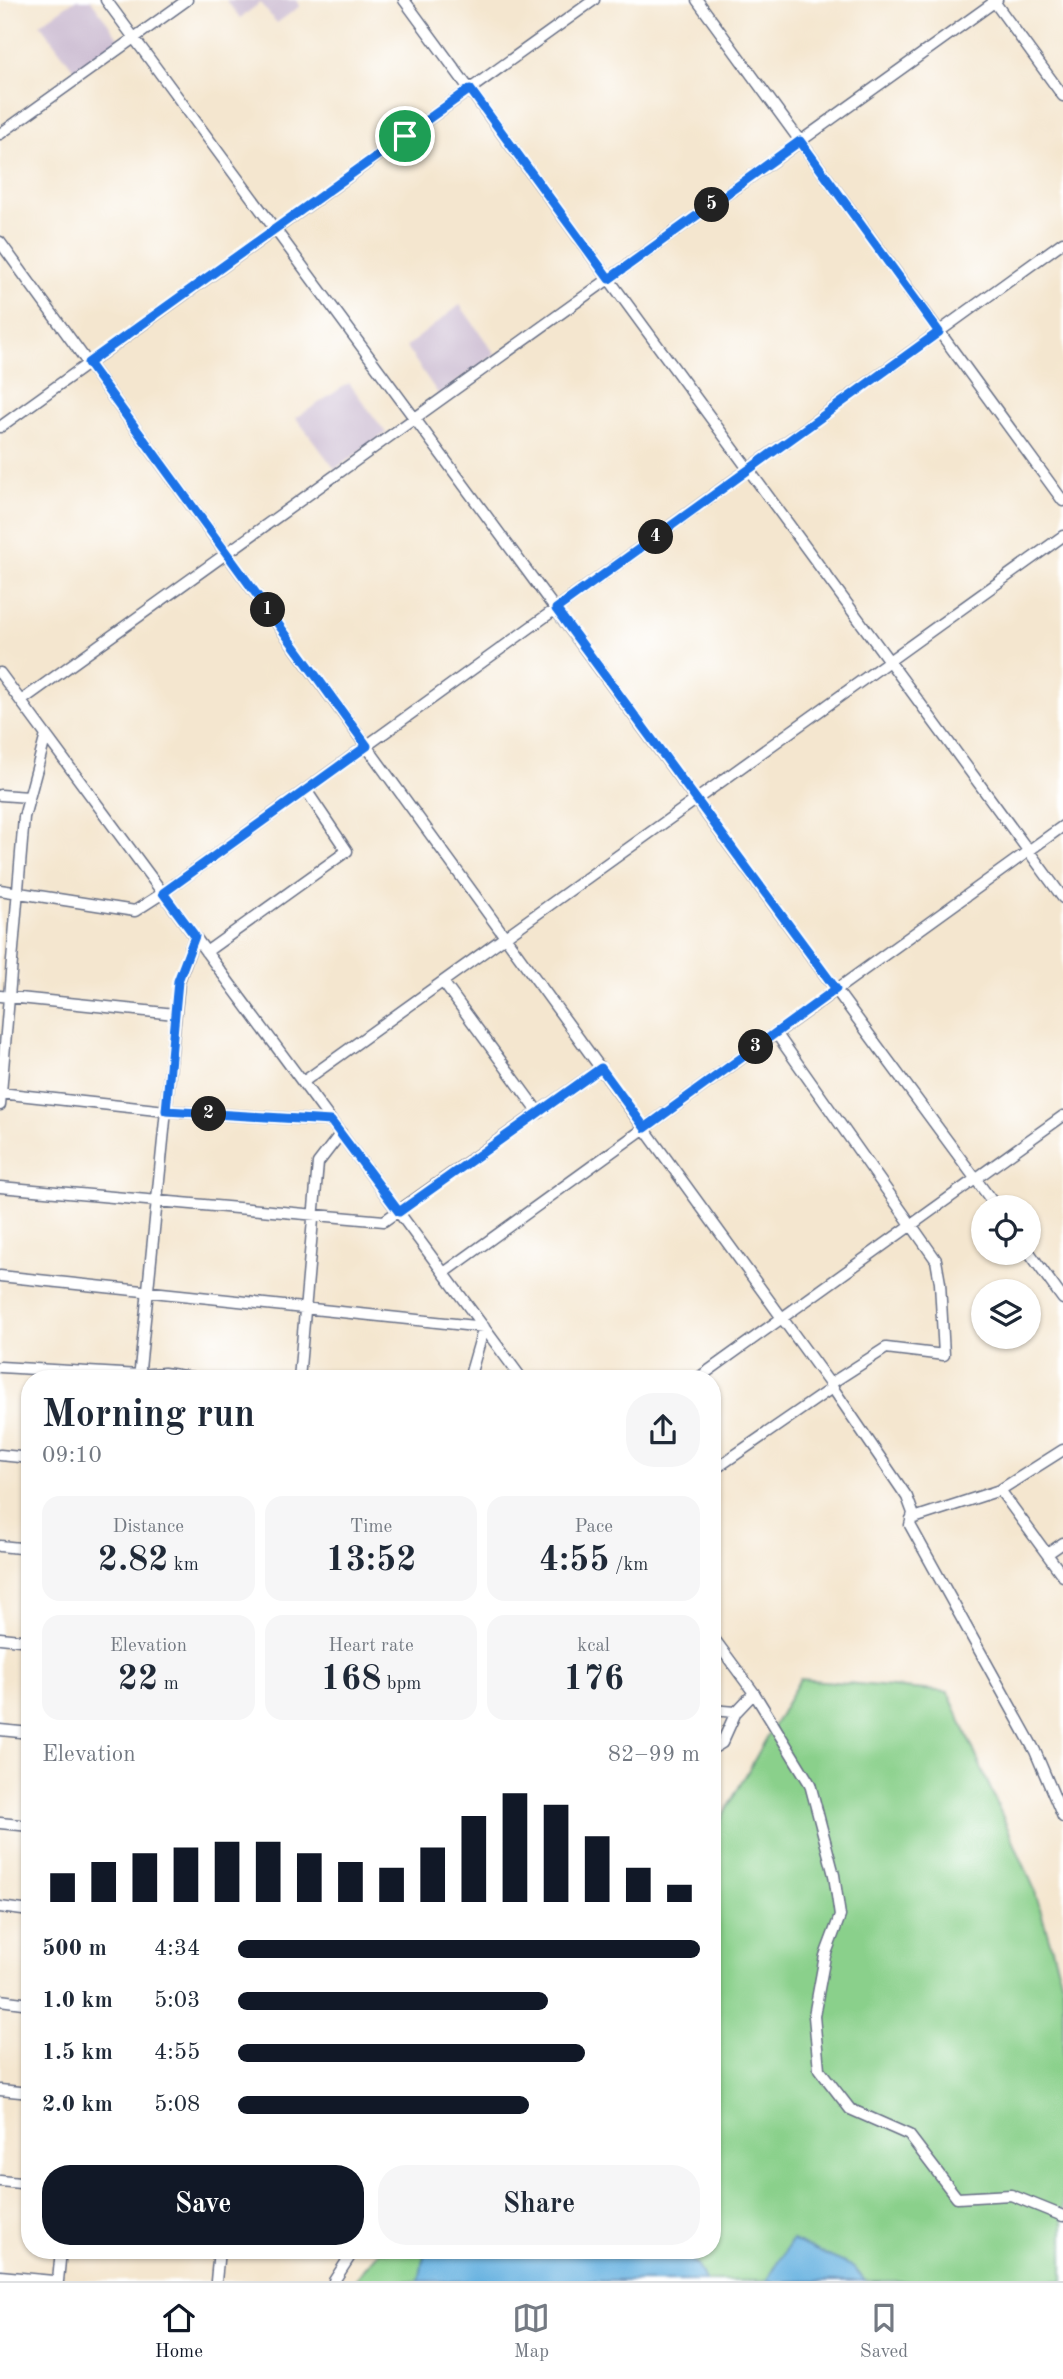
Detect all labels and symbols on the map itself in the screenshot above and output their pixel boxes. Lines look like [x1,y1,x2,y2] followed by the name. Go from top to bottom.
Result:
[375,106,435,166] pin
[694,188,730,222] pin: 5
[638,520,674,554] pin: 4
[250,592,286,628] pin: 1
[738,1030,774,1064] pin: 3
[192,1096,227,1132] pin: 2

